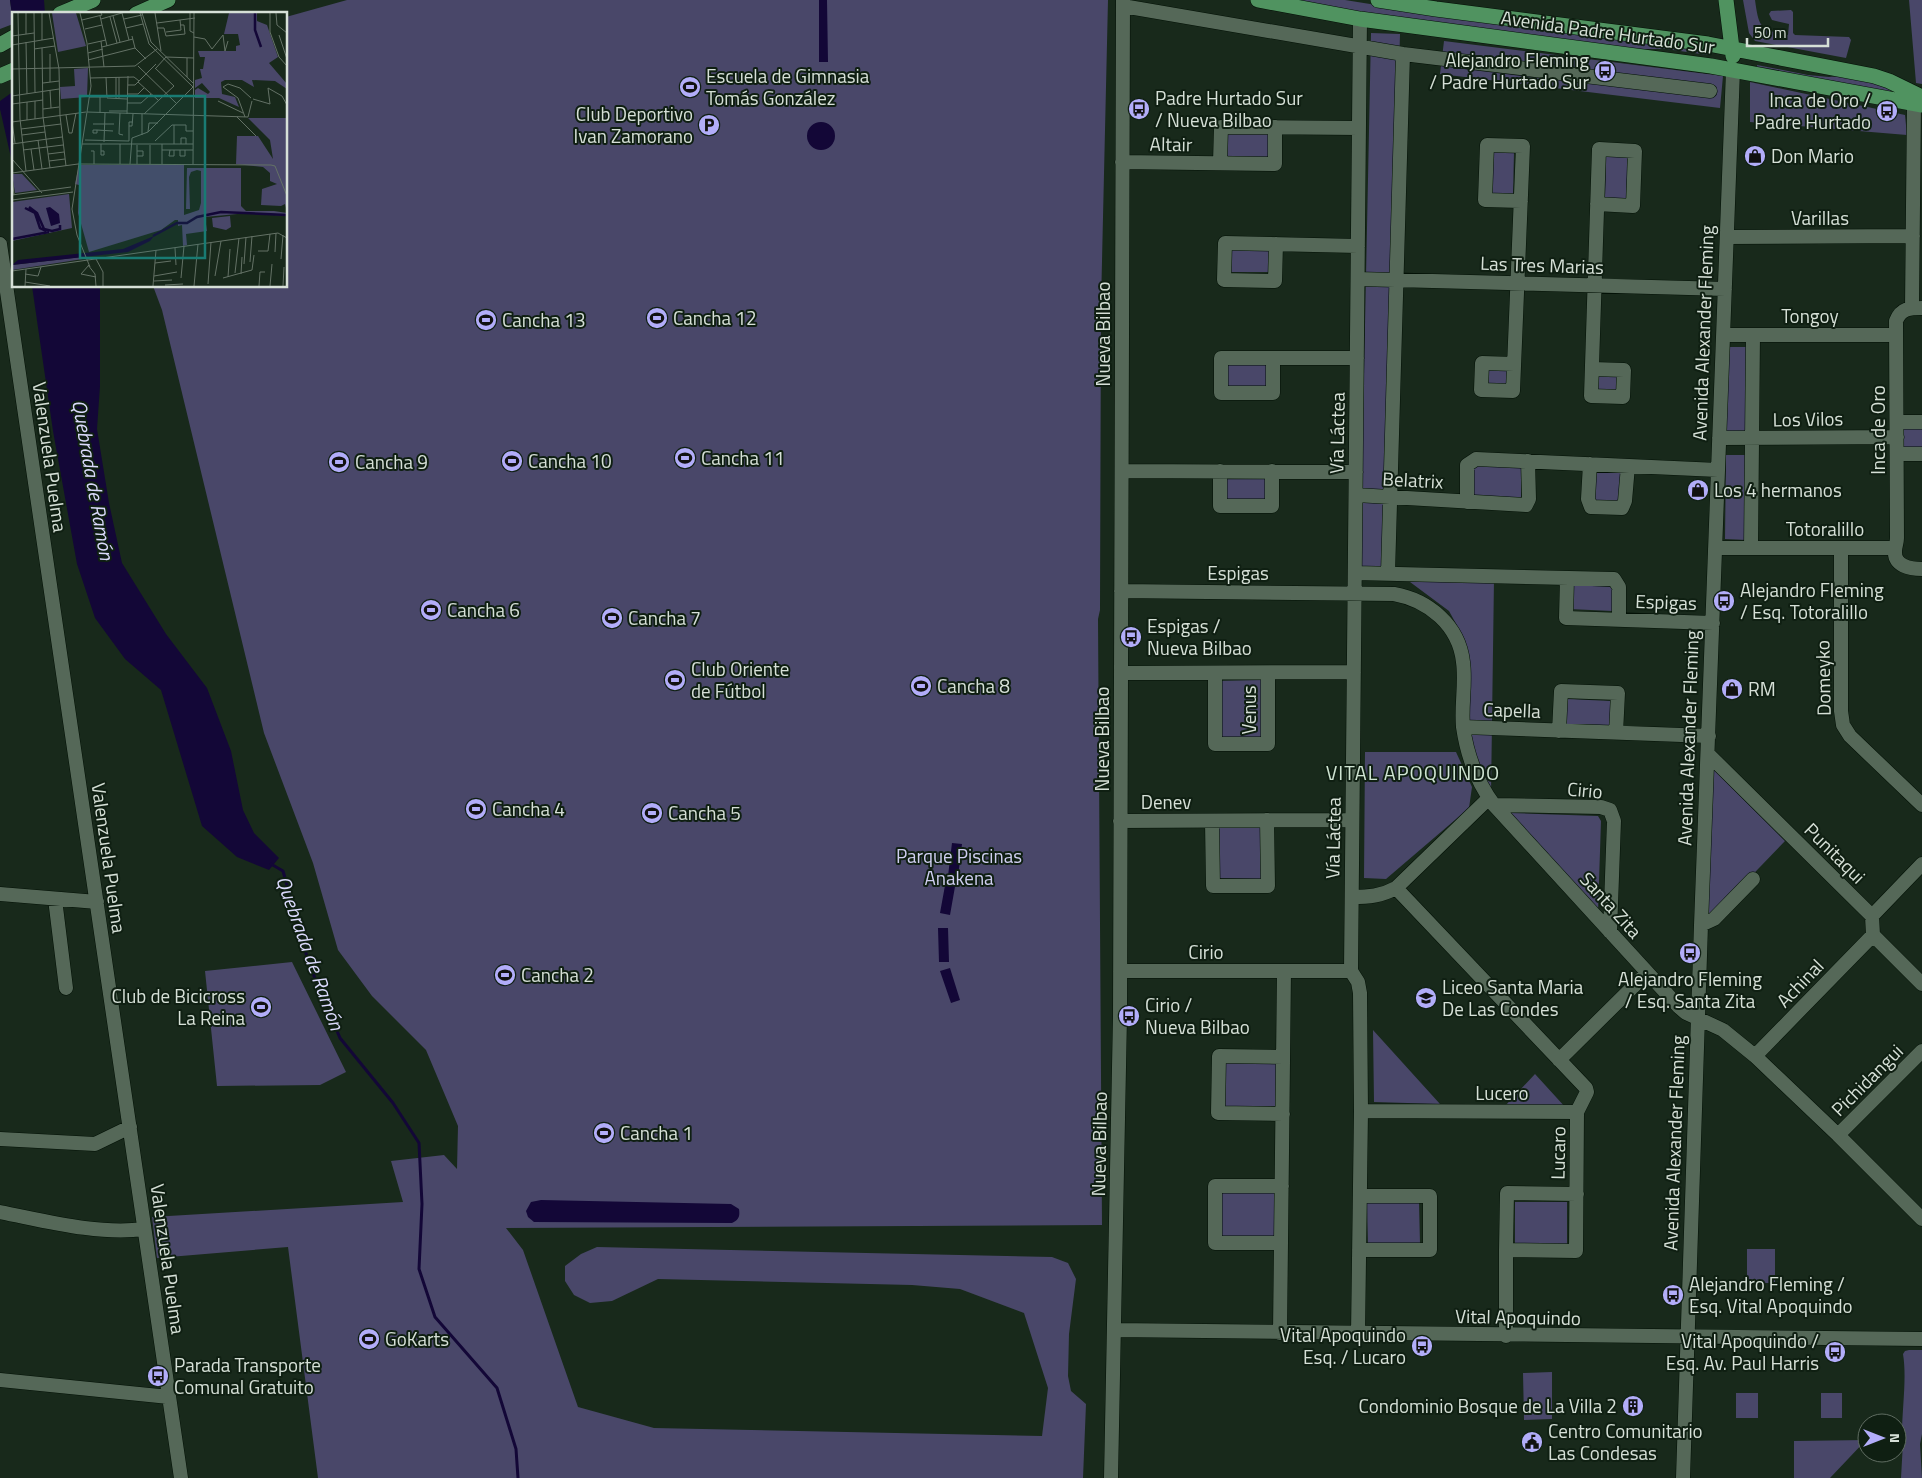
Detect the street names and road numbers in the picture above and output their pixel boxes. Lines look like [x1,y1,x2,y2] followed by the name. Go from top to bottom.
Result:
[1499,2,1717,61] street label: Avenida Padre Hurtado Sur
[1149,129,1193,158] street label: Altair
[1791,203,1849,232] street label: Varillas
[1684,225,1721,441] street label: Avenida Alexander Fleming
[1480,248,1604,281] street label: Las Tres Marias
[1088,282,1117,386] street label: Nueva Bilbao
[1781,301,1839,330] street label: Tongoy
[26,380,75,534] street label: Valenzuela Puelma
[1863,385,1892,475] street label: Inca de Oro
[1321,391,1352,474] street label: Vía Láctea
[1772,403,1844,434] street label: Los Vilos
[1382,463,1445,496] street label: Belatrix
[1786,514,1864,543] street label: Totoralillo
[1207,558,1269,587] street label: Espigas
[1635,586,1697,617] street label: Espigas
[1669,630,1706,846] street label: Avenida Alexander Fleming
[1807,640,1838,716] street label: Domeyko
[1234,685,1263,735] street label: Venus
[1087,687,1116,791] street label: Nueva Bilbao
[1483,694,1542,725] street label: Capella
[1566,774,1604,805] street label: Cirio
[85,781,134,935] street label: Valenzuela Puelma
[1141,787,1191,816] street label: Denev
[1317,796,1348,879] street label: Vía Láctea
[1798,815,1873,890] street label: Punitaqui
[1574,865,1650,945] street label: Santa Zita
[1188,937,1224,966] street label: Cirio
[1769,952,1830,1014] street label: Achinal
[1655,1035,1692,1251] street label: Avenida Alexander Fleming
[1824,1037,1909,1122] street label: Pichidangui
[1475,1078,1529,1107] street label: Lucero
[1083,1091,1114,1197] street label: Nueva Bilbao
[1543,1126,1572,1180] street label: Lucaro
[144,1182,193,1336] street label: Valenzuela Puelma
[1455,1301,1581,1332] street label: Vital Apoquindo

